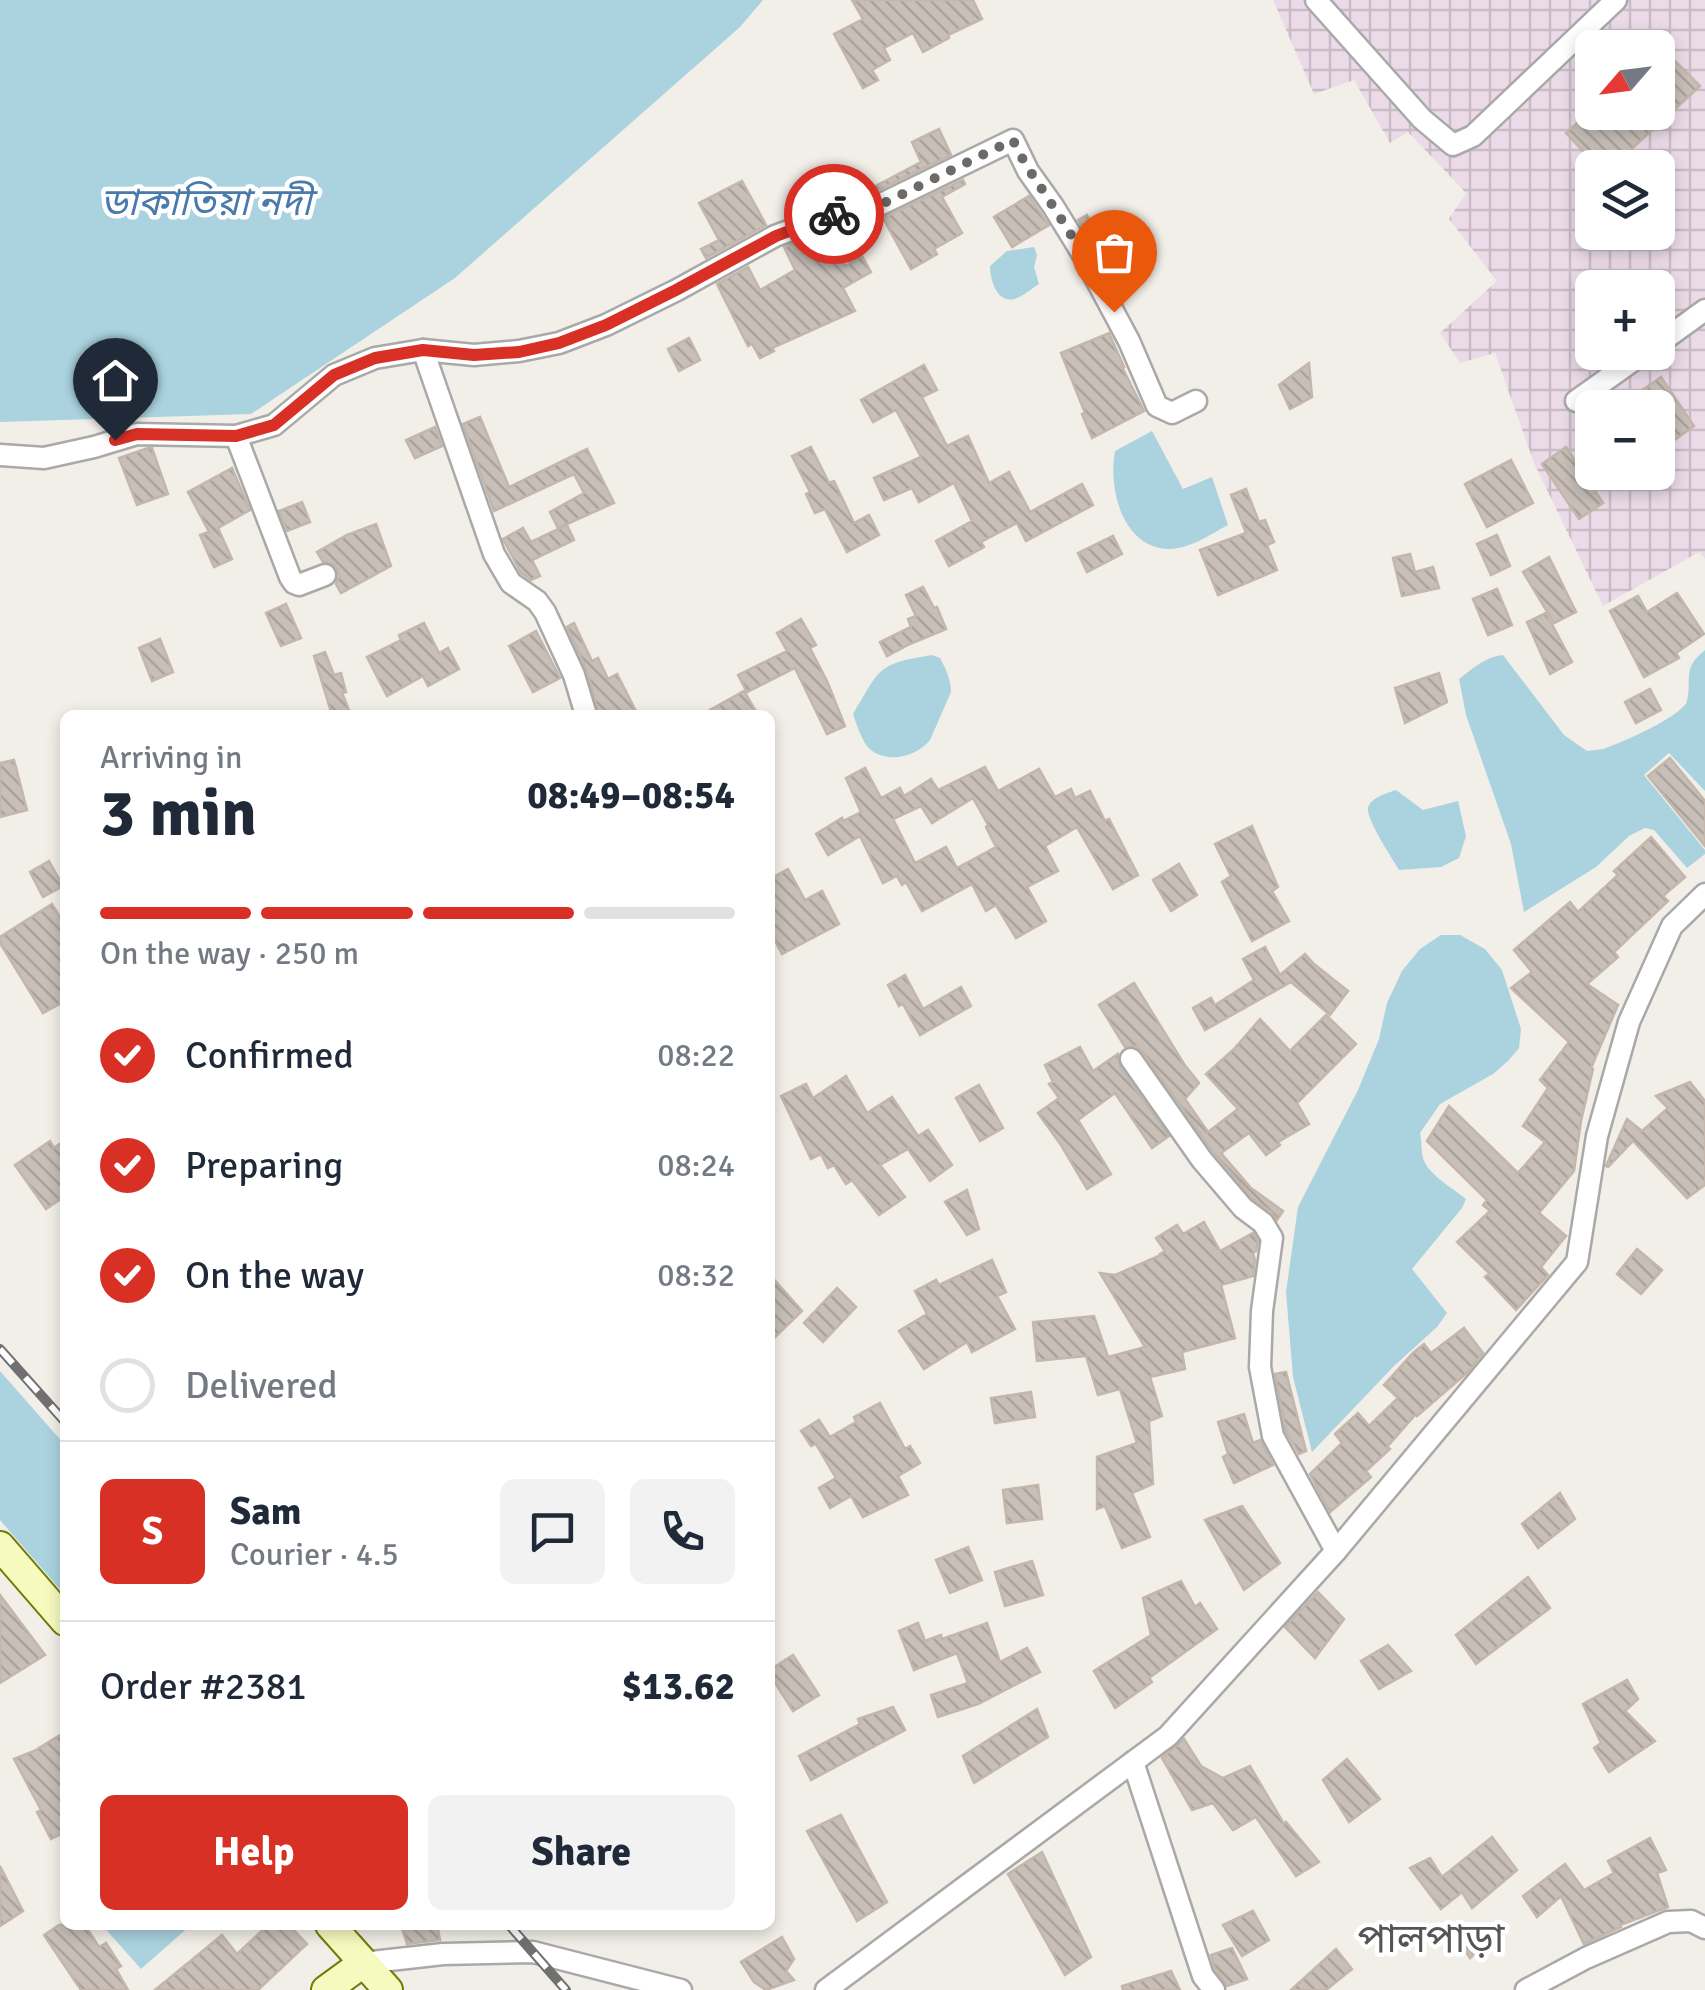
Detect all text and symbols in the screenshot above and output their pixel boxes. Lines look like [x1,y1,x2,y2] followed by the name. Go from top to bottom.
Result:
[1575,30,1675,130] north arrow
[1575,30,1675,490] map controls
[1575,150,1675,250] button: layers
[784,164,884,264] courier
[100,179,318,226] water label: ডাকাতিয়া নদী
[807,187,862,242] icon: bike
[1072,210,1157,313] pin
[1087,225,1142,280] icon: bag
[1575,270,1675,370] button: +
[73,338,158,441] pin
[88,353,143,408] icon: home
[1575,390,1675,490] button: −
[100,738,242,777] text: Arriving in
[527,772,735,819] text: 08:49–08:54
[100,774,257,854] text: 3 min
[100,934,359,973] text: On the way · 250 m
[100,1028,155,1083] icon: check
[185,1032,354,1079] text: Confirmed
[657,1036,735,1075] text: 08:22
[100,1138,155,1193] icon: check
[185,1142,343,1189] text: Preparing
[657,1146,735,1185] text: 08:24
[100,1248,155,1303] icon: check
[185,1252,364,1299] text: On the way
[657,1256,735,1295] text: 08:32
[185,1362,338,1409] text: Delivered
[500,1479,605,1584] button: chat
[630,1479,735,1584] button: phone
[230,1488,301,1535] text: Sam
[142,1508,163,1555] text: S
[230,1535,399,1574] text: Courier · 4.5
[100,1663,307,1710] text: Order #2381
[622,1663,735,1710] text: $13.62
[100,1795,408,1910] button: Help
[428,1795,735,1910] button: Share
[1358,1914,1506,1964] district label: পালপাড়া

